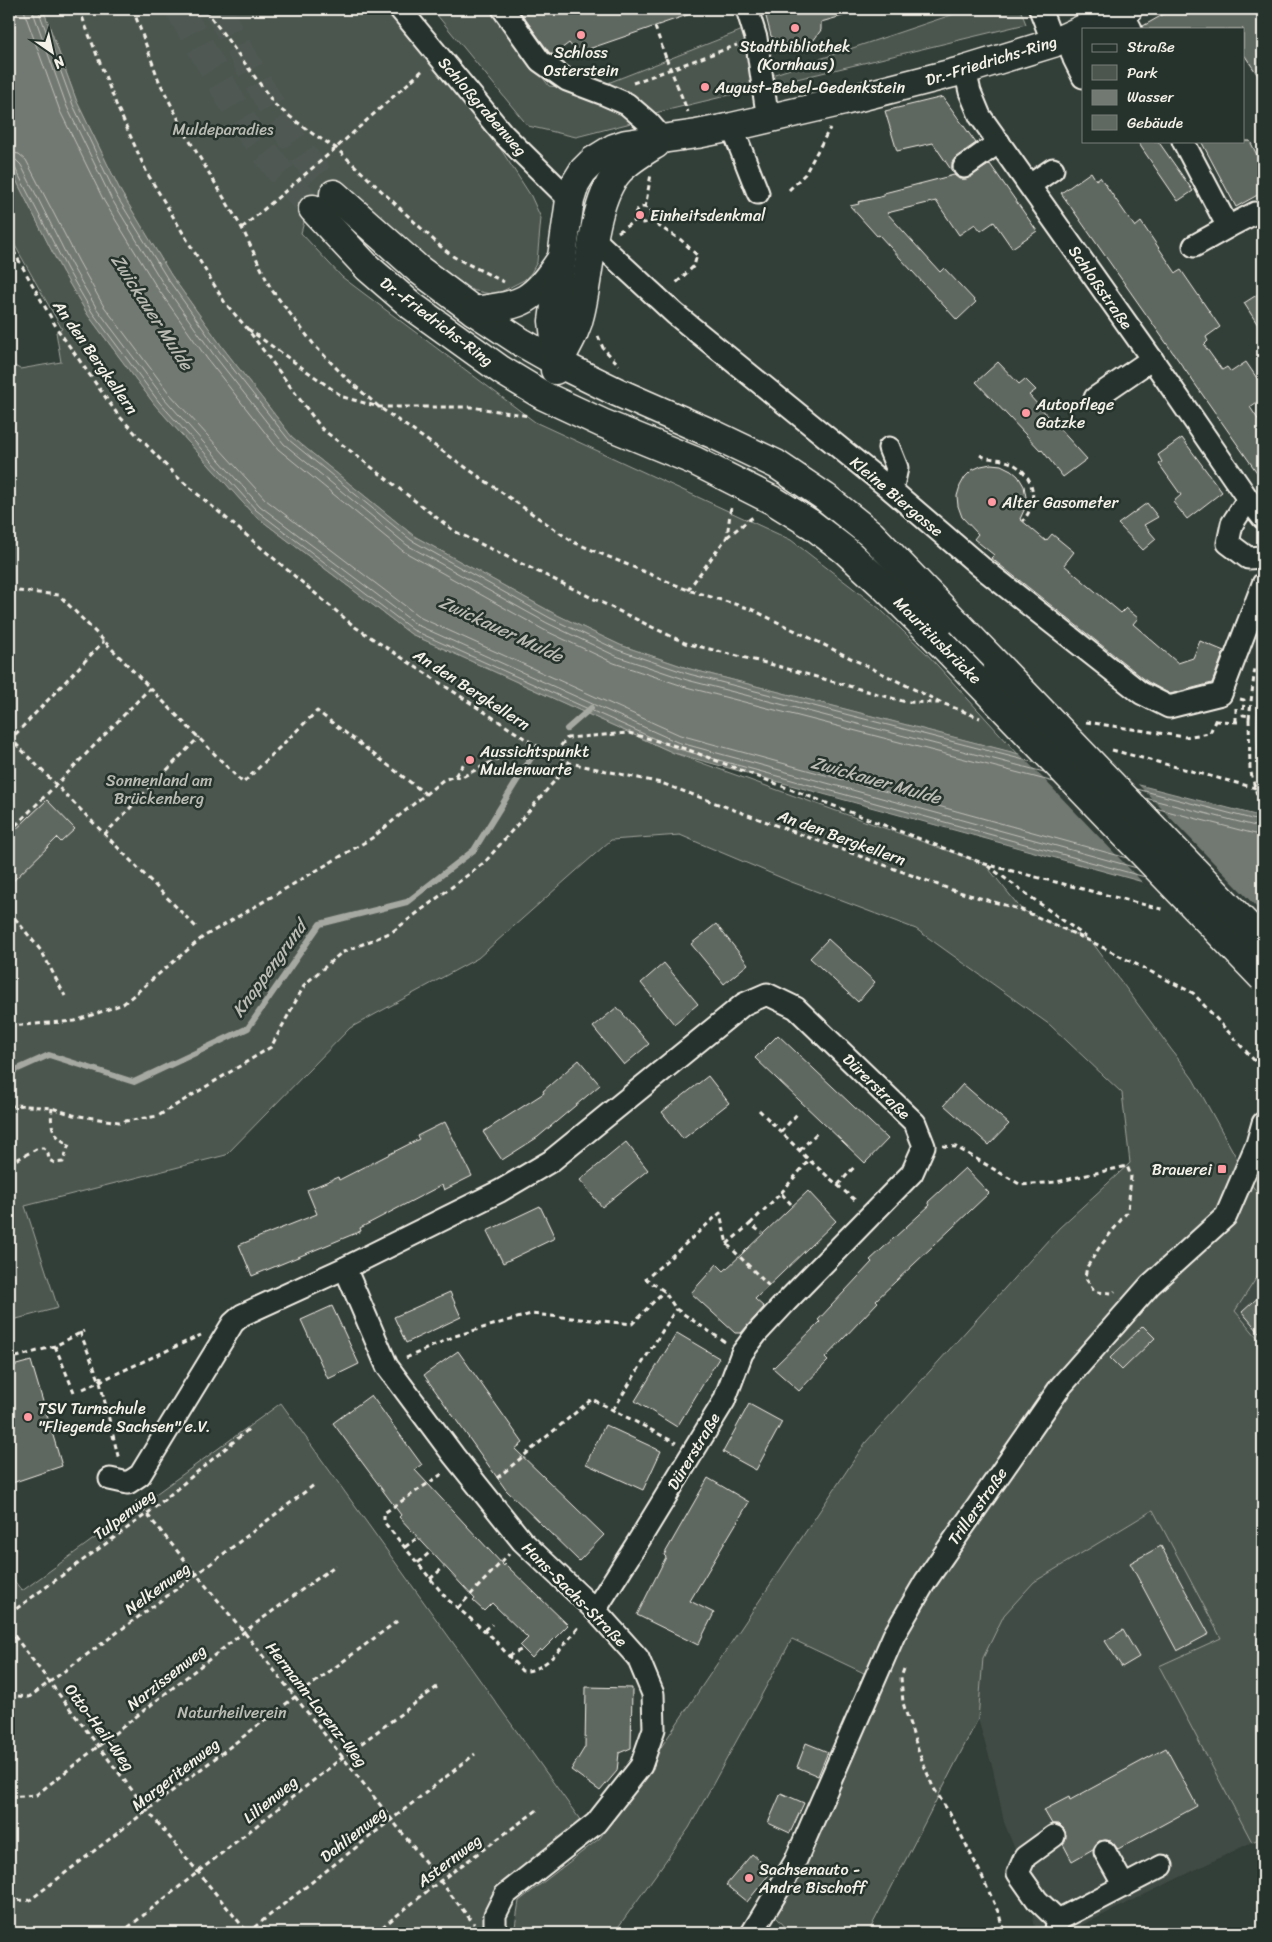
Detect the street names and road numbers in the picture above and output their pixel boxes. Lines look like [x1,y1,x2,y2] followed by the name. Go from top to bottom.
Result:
[922,27,1061,94] street label: Dr.-Friedrichs-Ring
[431,50,535,163] street label: Schloßgrabenweg
[1061,239,1141,336] street label: Schloßstraße
[373,269,500,374] street label: Dr.-Friedrichs-Ring
[45,293,146,421] street label: An den Bergkellern
[843,448,950,544] street label: Kleine Biergasse
[886,589,989,692] street label: Mauritiusbrücke
[407,640,536,738] street label: An den Bergkellern
[773,801,910,874] street label: An den Bergkellern
[836,1046,918,1127] street label: Dürerstraße
[659,1407,728,1496] street label: Dürerstraße
[940,1461,1015,1551] street label: Trillerstraße
[86,1481,162,1548] street label: Tulpenweg
[515,1534,635,1654] street label: Hans-Sachs-Straße
[118,1554,197,1623] street label: Nelkenweg
[258,1635,375,1774] street label: Hermann-Lorenz-Weg
[120,1637,213,1718] street label: Narzissenweg
[57,1677,142,1778] street label: Otto-Heil-Weg
[125,1730,226,1818] street label: Margeritenweg
[236,1768,304,1831] street label: Lilienweg
[313,1799,393,1870] street label: Dahlienweg
[410,1826,488,1895] street label: Asternweg

